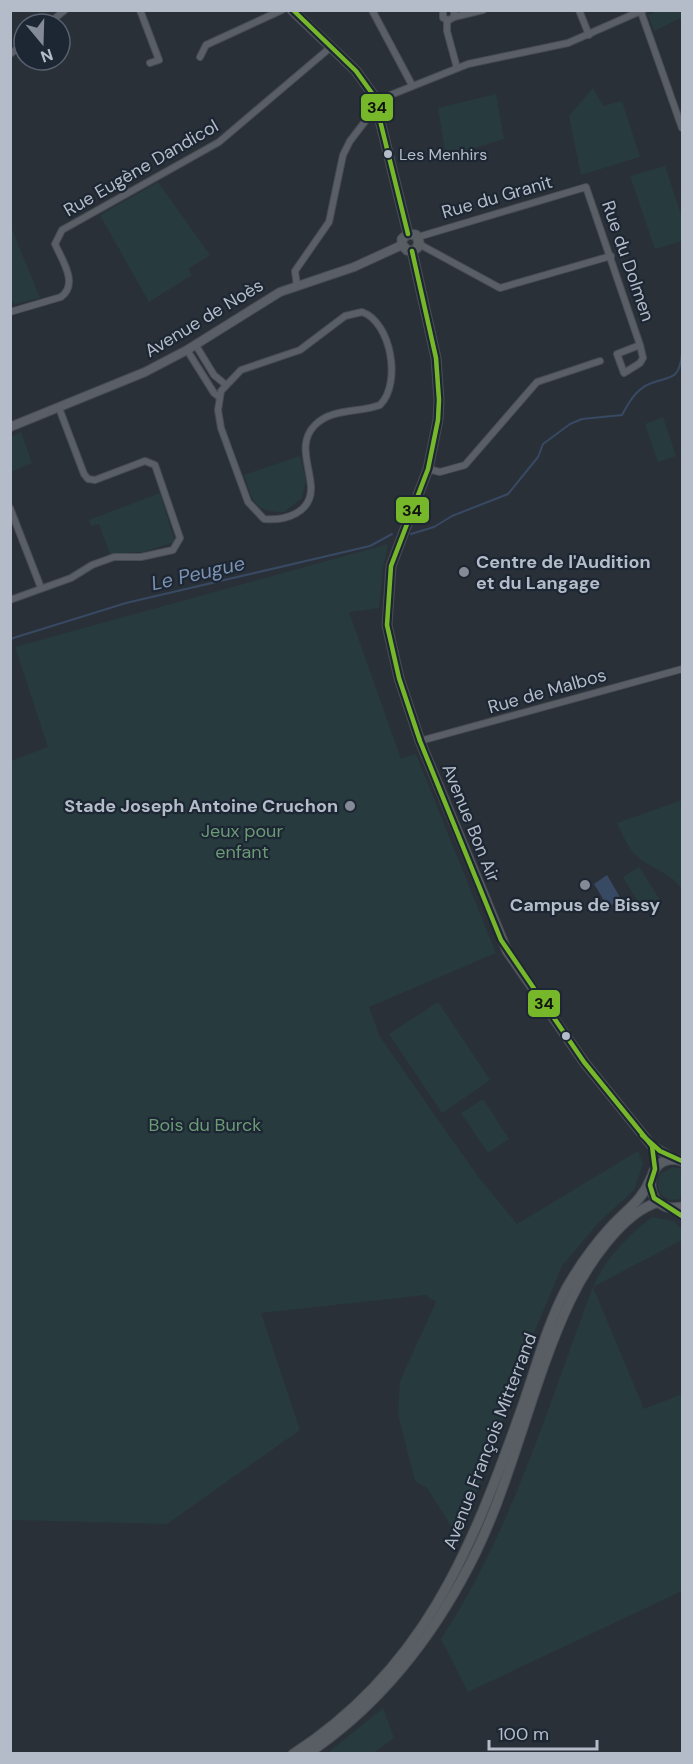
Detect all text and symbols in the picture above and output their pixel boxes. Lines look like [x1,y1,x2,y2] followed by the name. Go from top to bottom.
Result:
[12,12,72,72] north arrow
[38,44,56,68] text: N
[360,93,394,122] line badge: 34
[367,97,387,118] text: 34
[59,114,223,222] street label: Rue Eugène Dandicol
[399,144,487,165] place label: Les Menhirs
[382,148,394,160] marker: Les Menhirs
[439,170,555,224] street label: Rue du Granit
[596,197,660,325] street label: Rue du Dolmen
[140,273,268,363] street label: Avenue de Noès
[395,496,430,524] line badge: 34
[402,500,422,521] text: 34
[149,550,247,596] water label: Le Peugue
[476,550,651,595] place label: Centre de l'Audition et du Langage
[457,565,471,579] marker: Centre de l'Audition et du Langage
[485,663,609,719] street label: Rue de Malbos
[436,760,506,886] street label: Avenue Bon Air
[64,794,338,818] place label: Stade Joseph Antoine Cruchon
[343,799,357,813] marker: Stade Joseph Antoine Cruchon
[201,819,283,864] park label: Jeux pour enfant
[578,878,592,892] marker: Campus de Bissy
[510,893,660,917] place label: Campus de Bissy
[527,989,561,1018] line badge: 34
[534,993,554,1014] text: 34
[560,1030,572,1042] unlabelled marker
[149,1113,261,1137] park label: Bois du Burck
[438,1329,542,1553] street label: Avenue François Mitterrand
[489,1713,597,1751] scale bar
[498,1722,549,1746] text: 100 m

